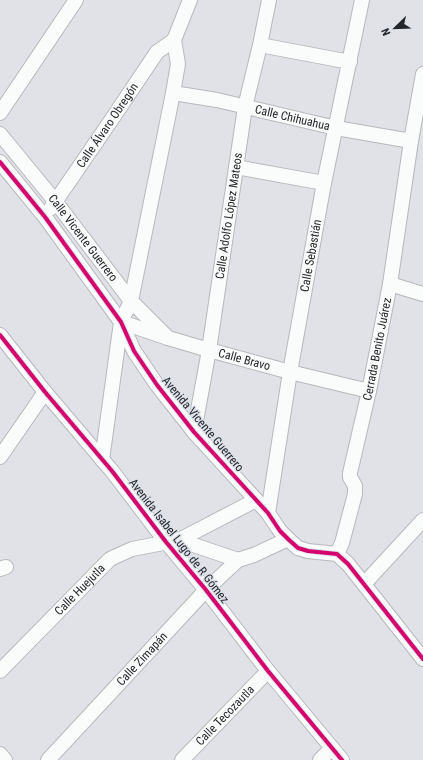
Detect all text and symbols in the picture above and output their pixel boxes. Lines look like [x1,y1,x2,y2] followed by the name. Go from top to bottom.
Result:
[375,8,415,48] north arrow
[379,26,394,37] text: N
[74,80,141,170] street label: Calle Álvaro Obregón
[254,102,332,133] street label: Calle Chihuahua
[213,152,245,280] street label: Calle Adolfo López Mateos
[45,191,121,284] street label: Calle Vicente Guerrero
[298,218,324,293] street label: Calle Sebastián
[360,296,394,402] street label: Cerrada Benito Juárez
[217,346,272,373] street label: Calle Bravo
[159,374,247,474] street label: Avenida Vicente Guerrero
[126,476,232,606] street label: Avenida Isabel Lugo de R Gómez
[52,561,108,618] street label: Calle Huejutla
[114,629,170,689] street label: Calle Zimapán
[193,682,257,748] street label: Calle Tecozautla

